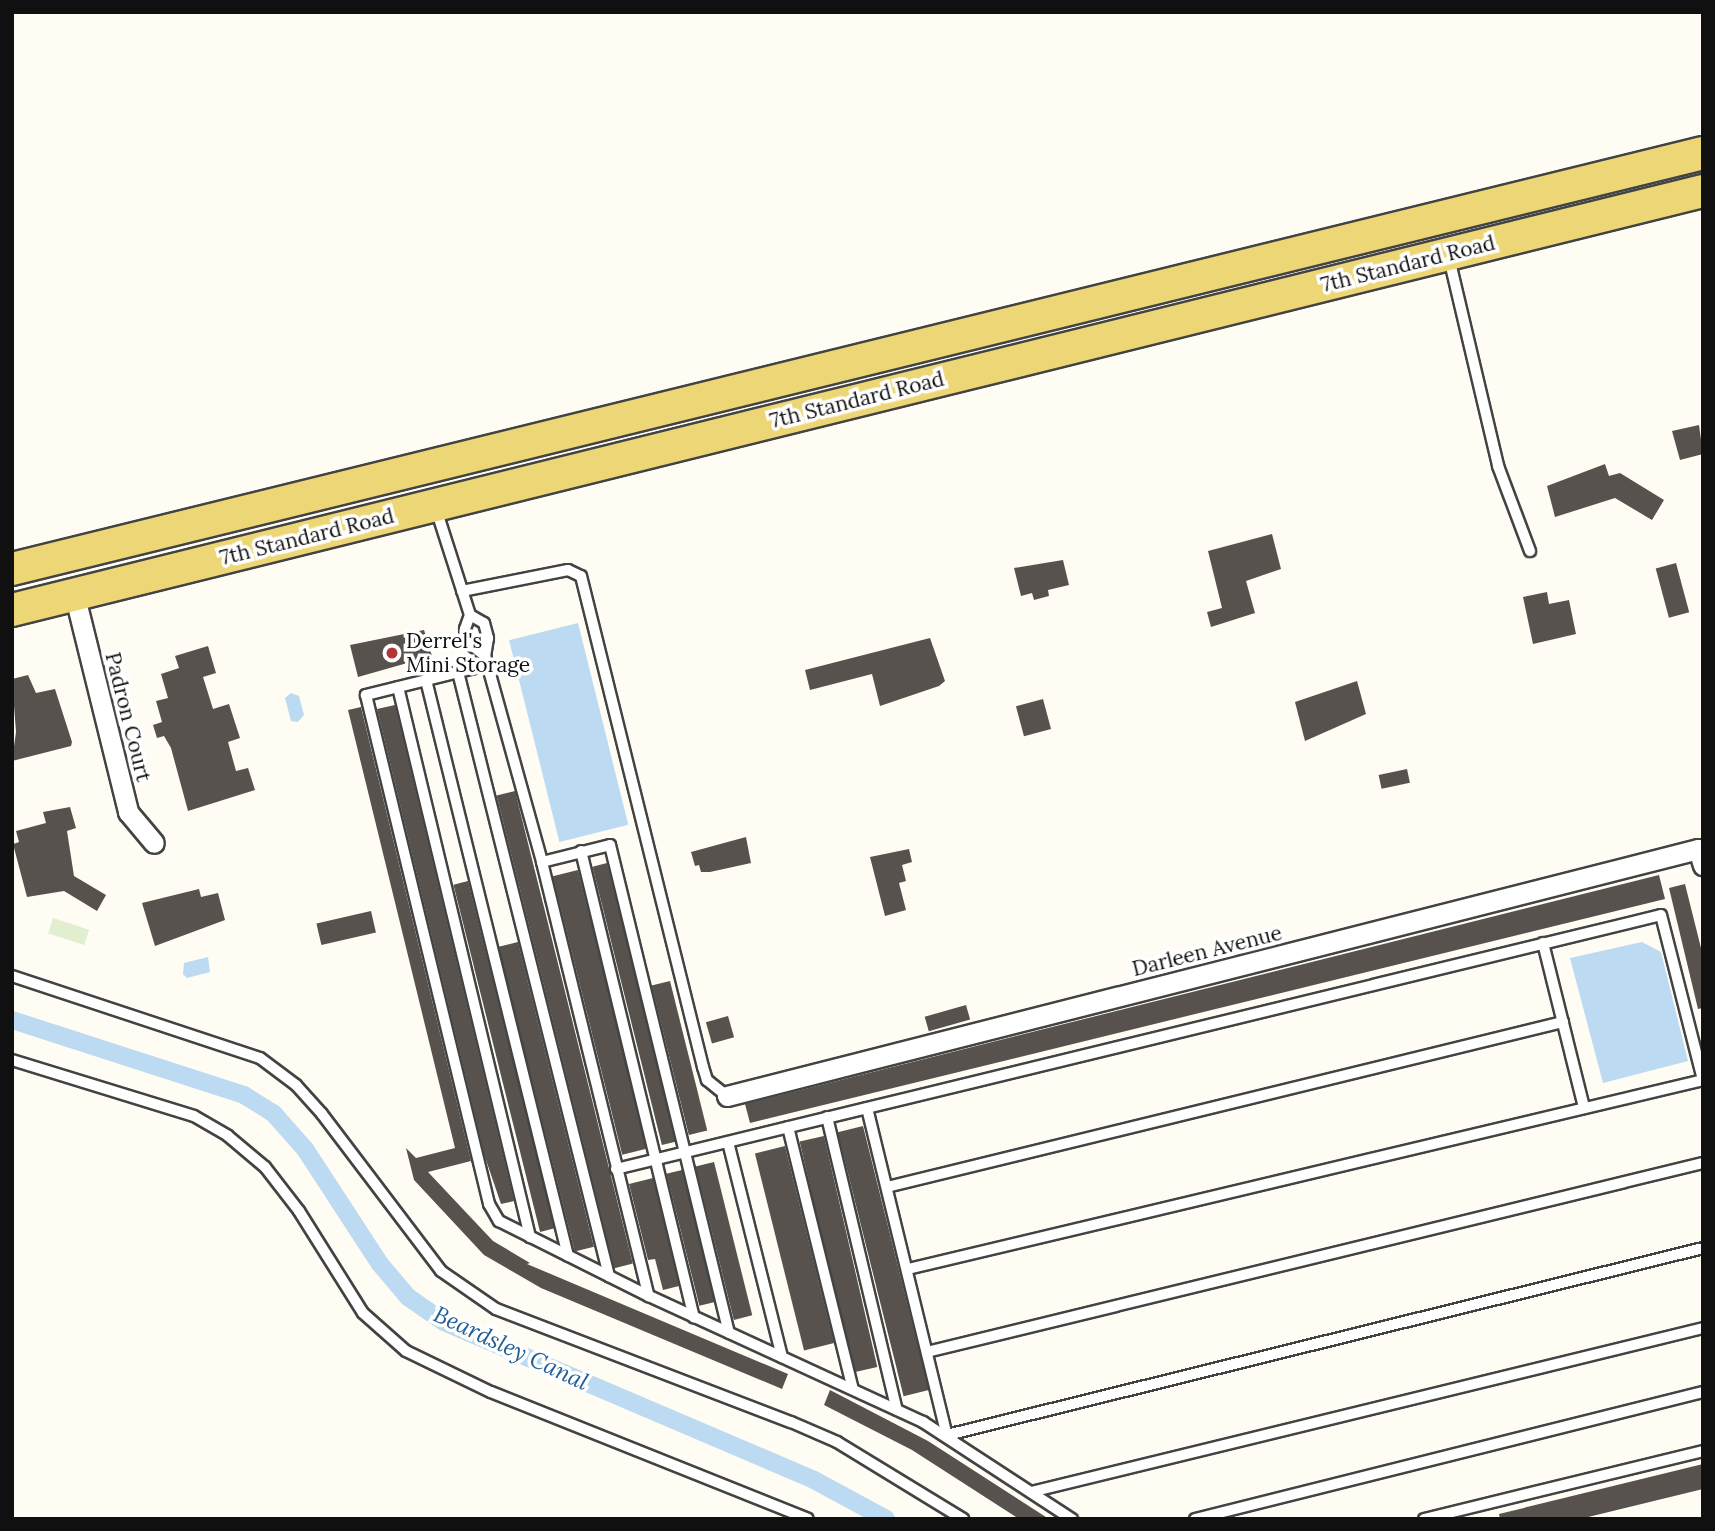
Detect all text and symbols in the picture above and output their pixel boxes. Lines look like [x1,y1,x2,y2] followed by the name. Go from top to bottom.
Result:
[1318,230,1498,298] street label: 7th Standard Road
[767,366,947,434] street label: 7th Standard Road
[217,503,397,571] street label: 7th Standard Road
[406,628,530,678] place label: Derrel's Mini Storage
[384,645,400,661] marker: Derrel's Mini Storage
[100,650,156,784] street label: Padron Court
[1130,920,1284,982] street label: Darleen Avenue
[429,1300,593,1396] water label: Beardsley Canal

